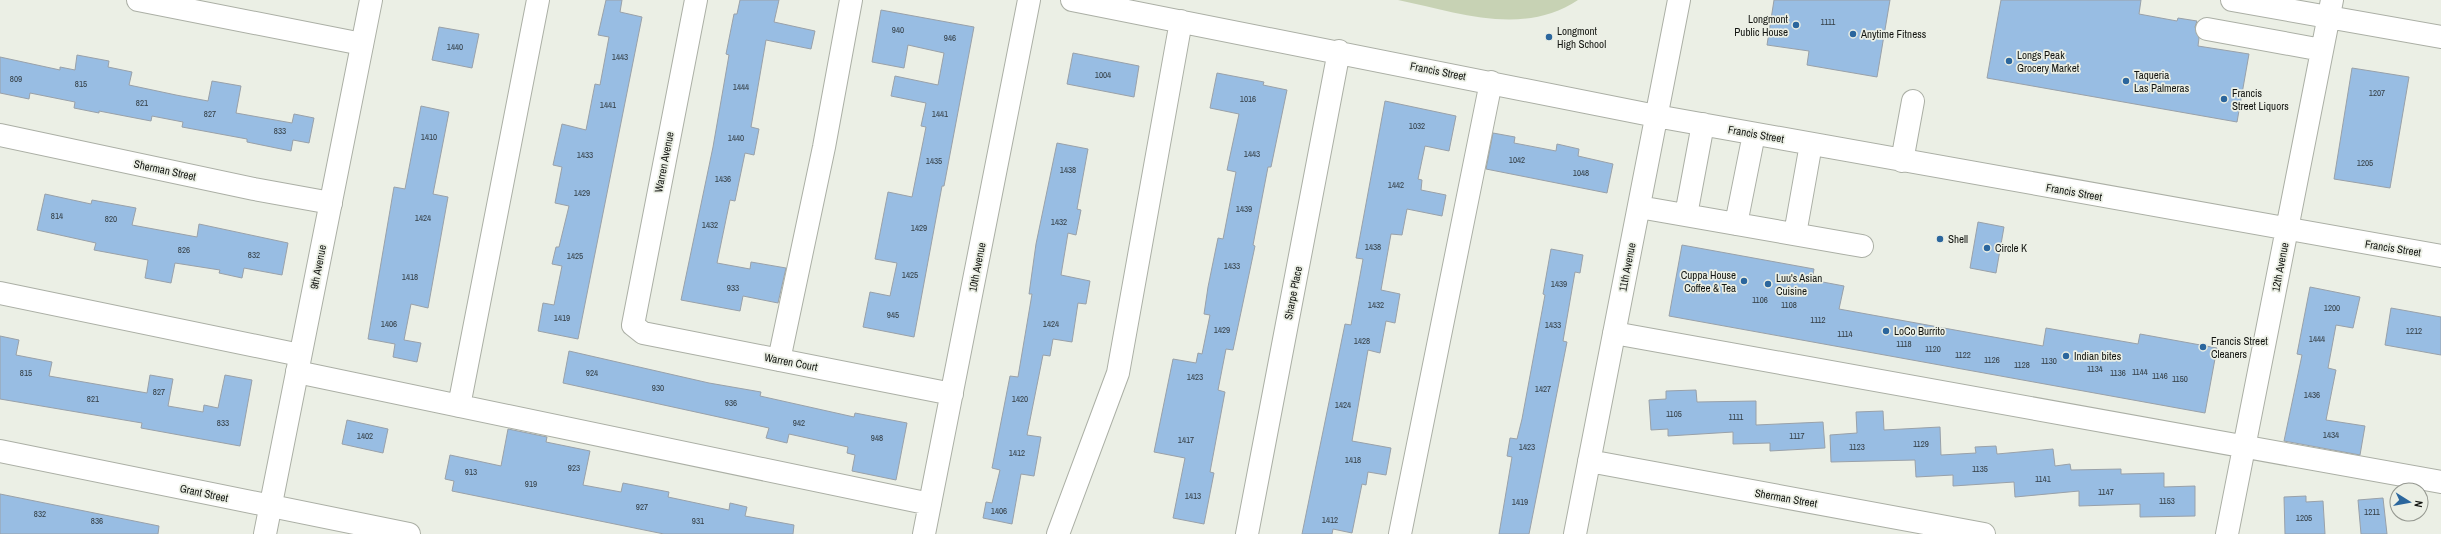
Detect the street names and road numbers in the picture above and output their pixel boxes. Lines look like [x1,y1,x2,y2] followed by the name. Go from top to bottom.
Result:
[1409,59,1468,83] street label: Francis Street
[1727,122,1786,146] street label: Francis Street
[651,130,677,194] street label: Warren Avenue
[133,157,198,184] street label: Sherman Street
[2045,180,2104,204] street label: Francis Street
[2364,237,2423,259] street label: Francis Street
[965,241,989,293] street label: 10th Avenue
[1615,241,1639,293] street label: 11th Avenue
[2268,241,2292,293] street label: 12th Avenue
[307,244,329,290] street label: 9th Avenue
[1281,265,1305,321] street label: Sharpe Place
[763,350,819,374] street label: Warren Court
[179,481,230,505] street label: Grant Street
[1754,486,1819,510] street label: Sherman Street

